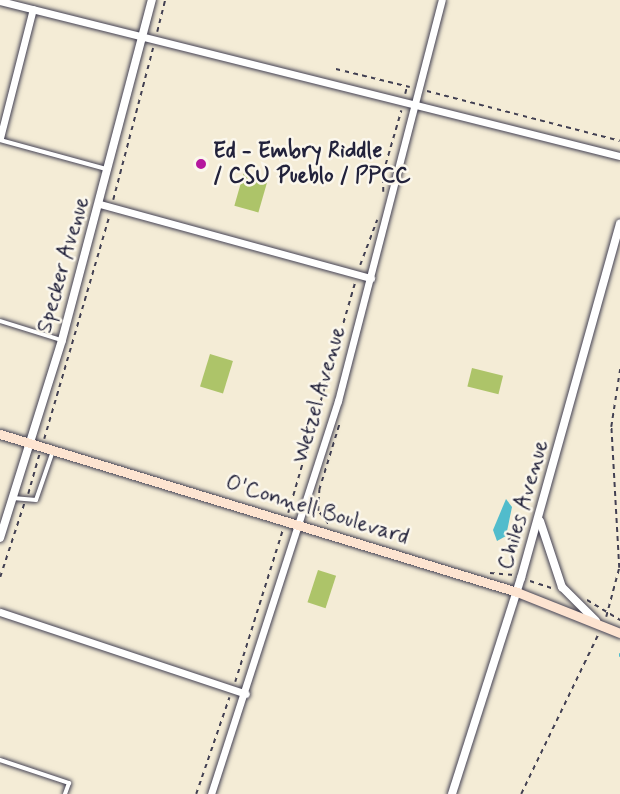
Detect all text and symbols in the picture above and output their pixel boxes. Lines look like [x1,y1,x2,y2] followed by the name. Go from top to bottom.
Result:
[213,138,412,190] place label: Ed - Embry Riddle / CSU Pueblo / PPCC
[194,157,208,171] marker: Ed - Embry Riddle / CSU Pueblo / PPCC
[31,191,97,339] street label: Specker Avenue
[288,325,352,465] street label: Wetzel Avenue
[493,438,555,572] street label: Chiles Avenue
[223,471,411,551] street label: O'Connell Boulevard

